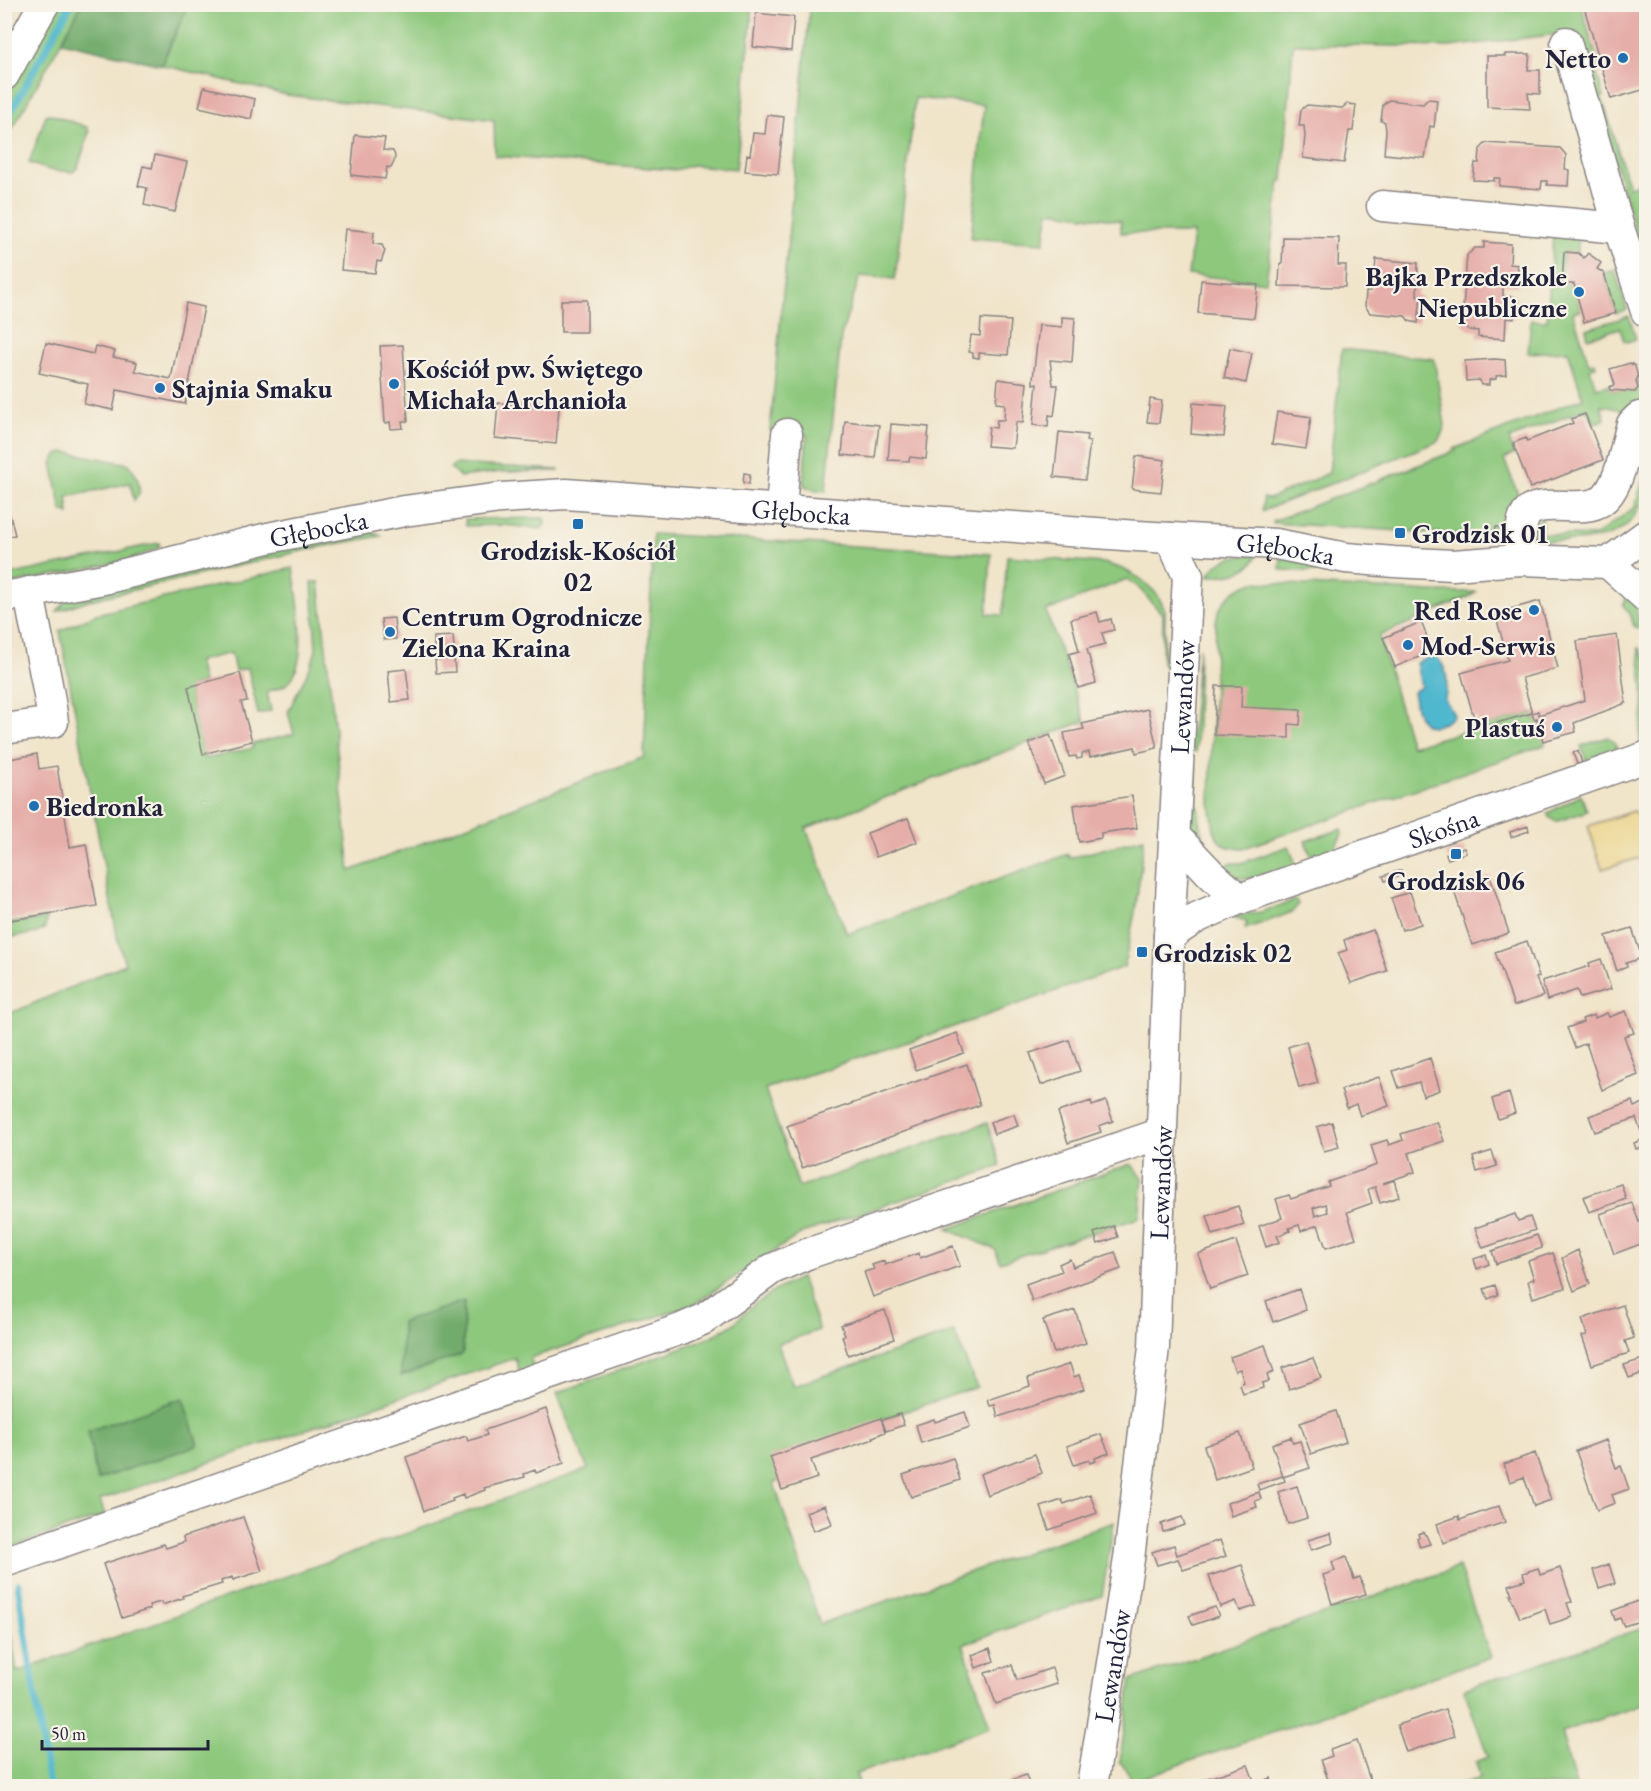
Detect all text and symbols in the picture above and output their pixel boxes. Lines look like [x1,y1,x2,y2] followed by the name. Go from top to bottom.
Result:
[1545,41,1611,76] place label: Netto
[1616,51,1630,65] marker: Netto
[1365,259,1567,325] place label: Bajka Przedszkole Niepubliczne
[1572,285,1586,299] marker: Bajka Przedszkole Niepubliczne
[406,351,643,417] place label: Kościół pw. Świętego Michała Archanioła
[172,371,333,406] place label: Stajnia Smaku
[387,377,401,391] marker: Kościół pw. Świętego Michała Archanioła
[153,381,167,395] marker: Stajnia Smaku
[750,490,852,532] street label: Głębocka
[266,501,371,555] street label: Głębocka
[1412,516,1550,551] place label: Grodzisk 01
[571,517,585,531] marker: Grodzisk-Kościół 02
[1235,524,1338,573] street label: Głębocka
[1393,526,1407,540] marker: Grodzisk 01
[481,533,675,599] place label: Grodzisk-Kościół 02
[1414,593,1522,628] place label: Red Rose
[402,599,642,665] place label: Centrum Ogrodnicze Zielona Kraina
[1527,603,1541,617] marker: Red Rose
[383,625,397,639] marker: Centrum Ogrodnicze Zielona Kraina
[1420,628,1555,663] place label: Mod-Serwis
[1161,638,1202,755] street label: Lewandów
[1401,638,1415,652] marker: Mod-Serwis
[1465,710,1545,745] place label: Plastuś
[1550,720,1564,734] marker: Plastuś
[46,789,163,824] place label: Biedronka
[27,799,41,813] marker: Biedronka
[1404,799,1484,856] street label: Skośna
[1449,847,1463,861] marker: Grodzisk 06
[1387,863,1525,898] place label: Grodzisk 06
[1154,935,1292,970] place label: Grodzisk 02
[1135,945,1149,959] marker: Grodzisk 02
[1140,1124,1180,1240] street label: Lewandów
[1085,1606,1138,1725] street label: Lewandów
[42,1713,208,1751] scale bar
[51,1722,86,1745] text: 50 m

